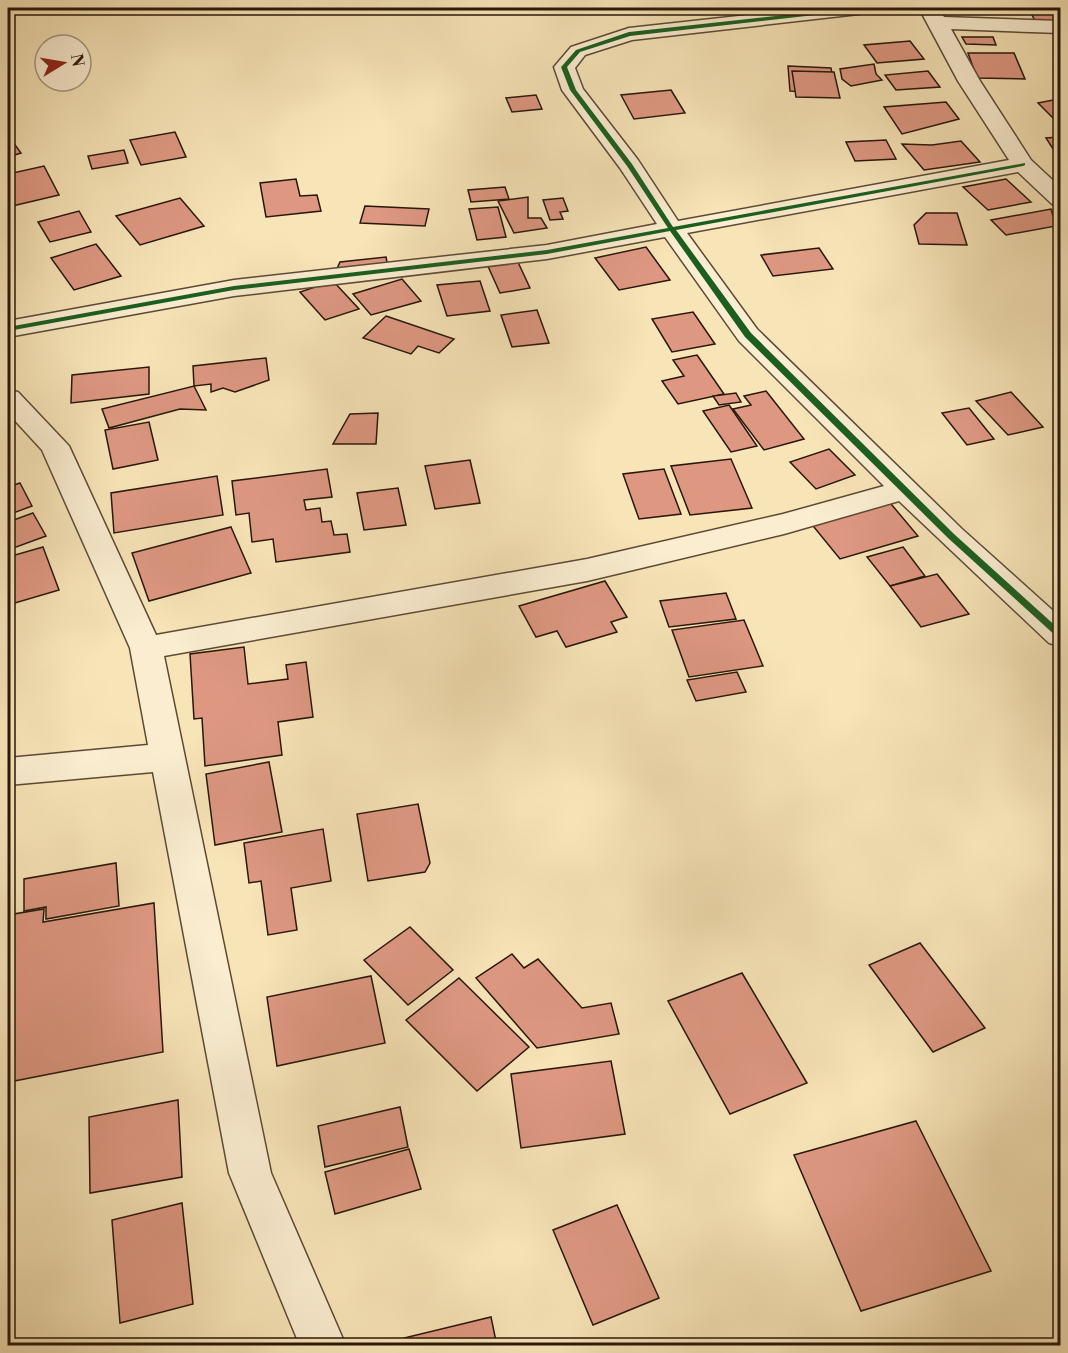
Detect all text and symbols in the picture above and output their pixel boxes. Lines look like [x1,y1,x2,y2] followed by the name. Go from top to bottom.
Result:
[33,33,93,93] north arrow
[66,52,88,69] text: N

